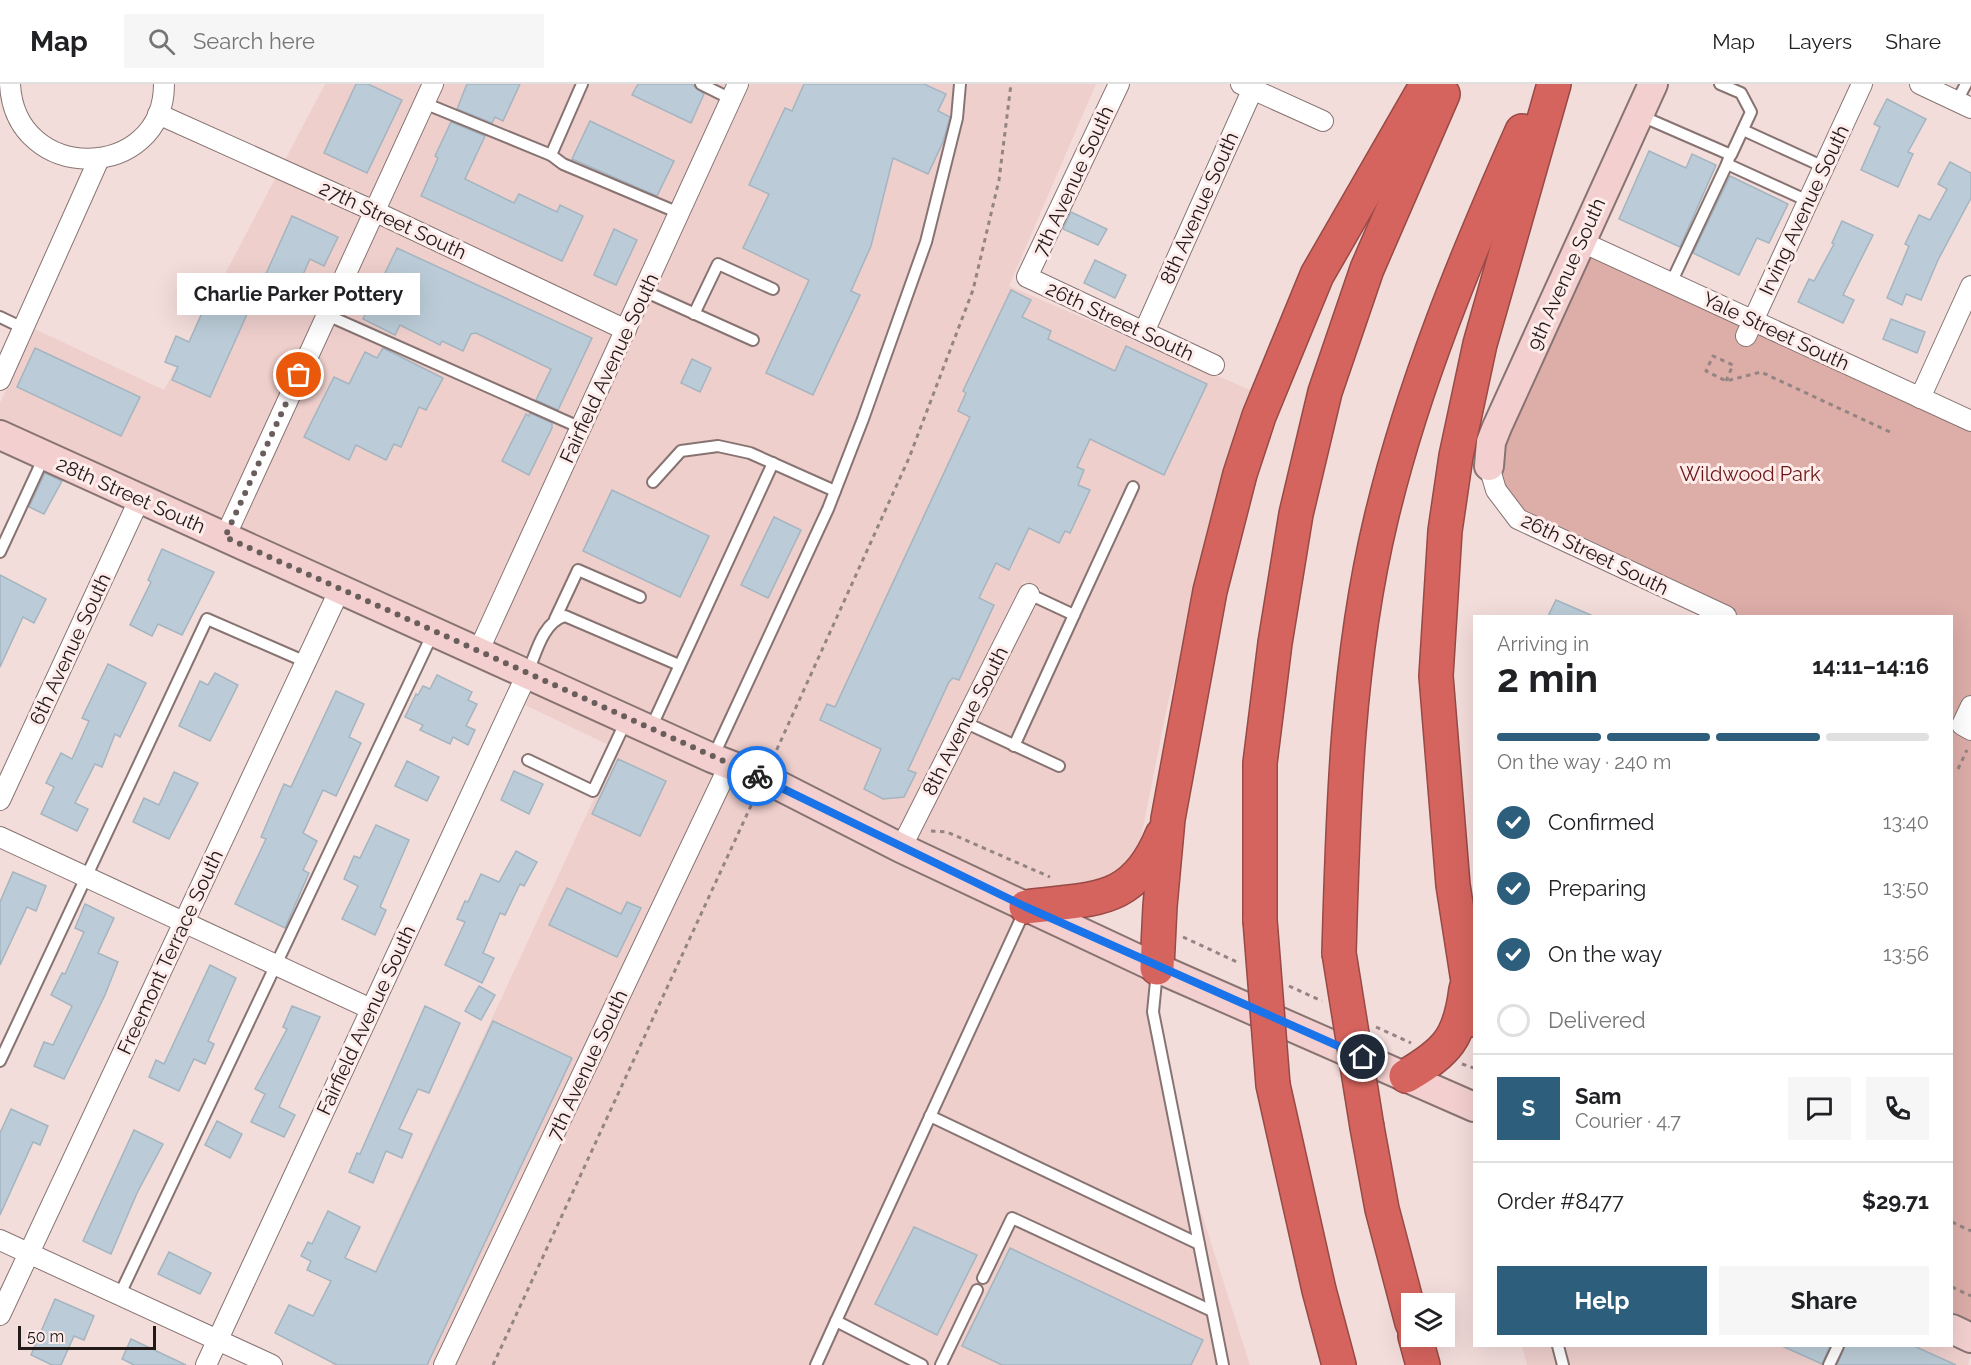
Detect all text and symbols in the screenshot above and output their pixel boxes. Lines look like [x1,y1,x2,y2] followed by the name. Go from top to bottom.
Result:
[124,14,544,68] search box
[30,25,88,58] text: Map
[145,25,178,58] icon: search
[193,28,315,54] text: Search here
[1712,29,1755,54] text: Map
[1788,29,1852,54] text: Layers
[1885,29,1941,54] text: Share
[1028,102,1118,260] street label: 7th Avenue South
[1754,121,1854,299] street label: Irving Avenue South
[1155,128,1243,288] street label: 8th Avenue South
[316,175,470,265] street label: 27th Street South
[1522,194,1610,354] street label: 9th Avenue South
[554,269,664,467] street label: Fairfield Avenue South
[178,273,421,315] callout: Charlie Parker Pottery
[1042,276,1198,366] street label: 26th Street South
[194,282,403,306] text: Charlie Parker Pottery
[1699,286,1853,376] street label: Yale Street South
[273,349,324,400] pin
[282,358,315,391] icon: bag
[53,451,209,539] street label: 28th Street South
[1679,462,1821,486] park label: Wildwood Park
[1517,508,1673,600] street label: 26th Street South
[24,569,116,729] street label: 6th Avenue South
[1497,632,1589,656] text: Arriving in
[917,642,1013,800] street label: 8th Avenue South
[1812,653,1929,679] text: 14:11–14:16
[1497,655,1598,701] text: 2 min
[727,746,787,806] courier
[1497,750,1671,774] text: On the way · 240 m
[741,760,774,793] icon: bike
[1497,806,1530,839] icon: check
[1548,809,1655,835] text: Confirmed
[1883,810,1929,834] text: 13:40
[112,846,228,1058] street label: Freemont Terrace South
[1497,872,1530,905] icon: check
[1548,875,1646,901] text: Preparing
[1883,876,1929,900] text: 13:50
[311,921,421,1119] street label: Fairfield Avenue South
[1497,938,1530,971] icon: check
[1548,941,1662,967] text: On the way
[1883,942,1929,966] text: 13:56
[542,986,632,1144] street label: 7th Avenue South
[1548,1007,1646,1033] text: Delivered
[1337,1031,1388,1082] pin
[1346,1040,1379,1073] icon: home
[1788,1077,1851,1140] button: chat
[1866,1077,1929,1140] button: phone
[1575,1083,1622,1109] text: Sam
[1522,1095,1535,1121] text: S
[1575,1109,1681,1133] text: Courier · 4.7
[1497,1188,1624,1214] text: Order #8477
[1862,1188,1929,1214] text: $29.71
[1497,1266,1707,1335] button: Help
[1719,1266,1929,1335] button: Share
[1401,1293,1455,1347] map controls
[1401,1293,1455,1347] button: layers
[18,1323,156,1350] scale bar
[27,1327,64,1346] text: 50 m

